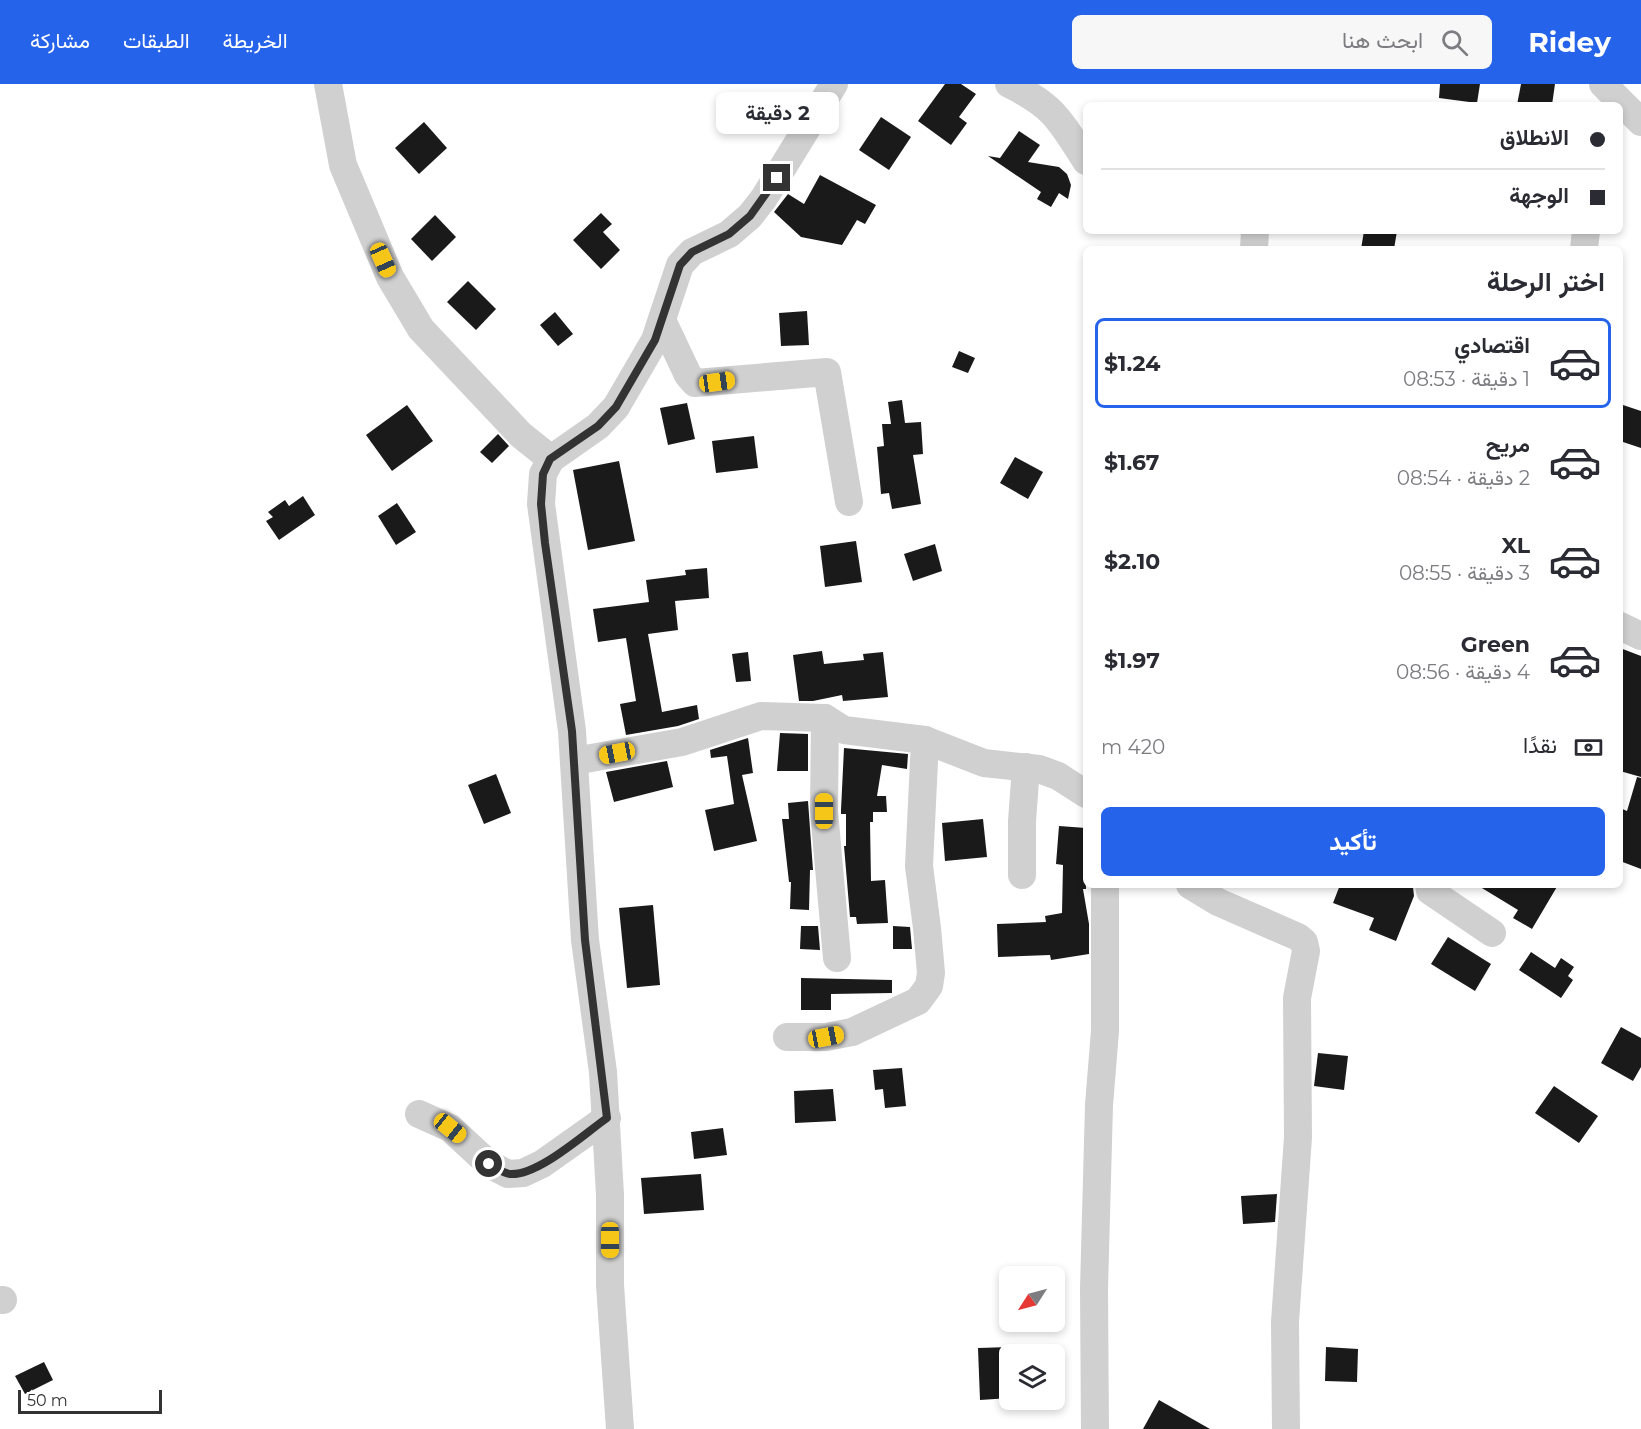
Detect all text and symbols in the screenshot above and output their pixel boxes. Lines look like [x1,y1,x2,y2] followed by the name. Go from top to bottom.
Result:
[1072,15,1492,69] search box
[1528,25,1611,59] text: Ridey
[1438,26,1471,59] icon: search
[1342,27,1423,54] text: ابحث هنا
[30,28,90,53] text: مشاركة
[123,28,190,53] text: الطبقات
[223,28,288,53] text: الخريطة
[716,91,838,133] callout: 2 دقيقة
[745,101,810,125] text: 2 دقيقة
[1500,124,1569,151] text: الانطلاق
[763,164,790,191] route end
[1509,182,1569,209] text: الوجهة
[367,240,399,280] car
[1487,265,1605,298] text: اختر الرحلة
[1454,332,1530,359] text: اقتصادي
[1548,336,1602,390] icon: car
[1104,350,1160,377] text: $1.24
[1403,367,1530,391] text: 1 دقيقة · 08:53
[698,371,736,393] car
[1486,431,1530,458] text: مريح
[1548,435,1602,489] icon: car
[1104,449,1160,476] text: $1.67
[1397,466,1530,490] text: 2 دقيقة · 08:54
[1501,532,1530,559] text: XL
[1548,534,1602,588] icon: car
[1104,548,1160,575] text: $2.10
[1399,561,1530,585] text: 3 دقيقة · 08:55
[1461,631,1530,658] text: Green
[1548,633,1602,687] icon: car
[1104,647,1160,674] text: $1.97
[1396,660,1530,684] text: 4 دقيقة · 08:56
[1572,731,1605,764] icon: cash
[1523,732,1557,759] text: نقدًا
[1101,735,1165,759] text: 420 m
[598,741,636,765] car
[815,793,833,829] car
[1101,807,1605,876] button: تأكيد
[807,1025,845,1049] car
[430,1110,470,1146] car
[475,1150,502,1177] route start
[601,1222,619,1258] car
[999,1266,1065,1332] north arrow
[999,1266,1065,1410] map controls
[999,1344,1065,1410] button: layers
[18,1387,162,1414] scale bar
[27,1391,68,1410] text: 50 m

